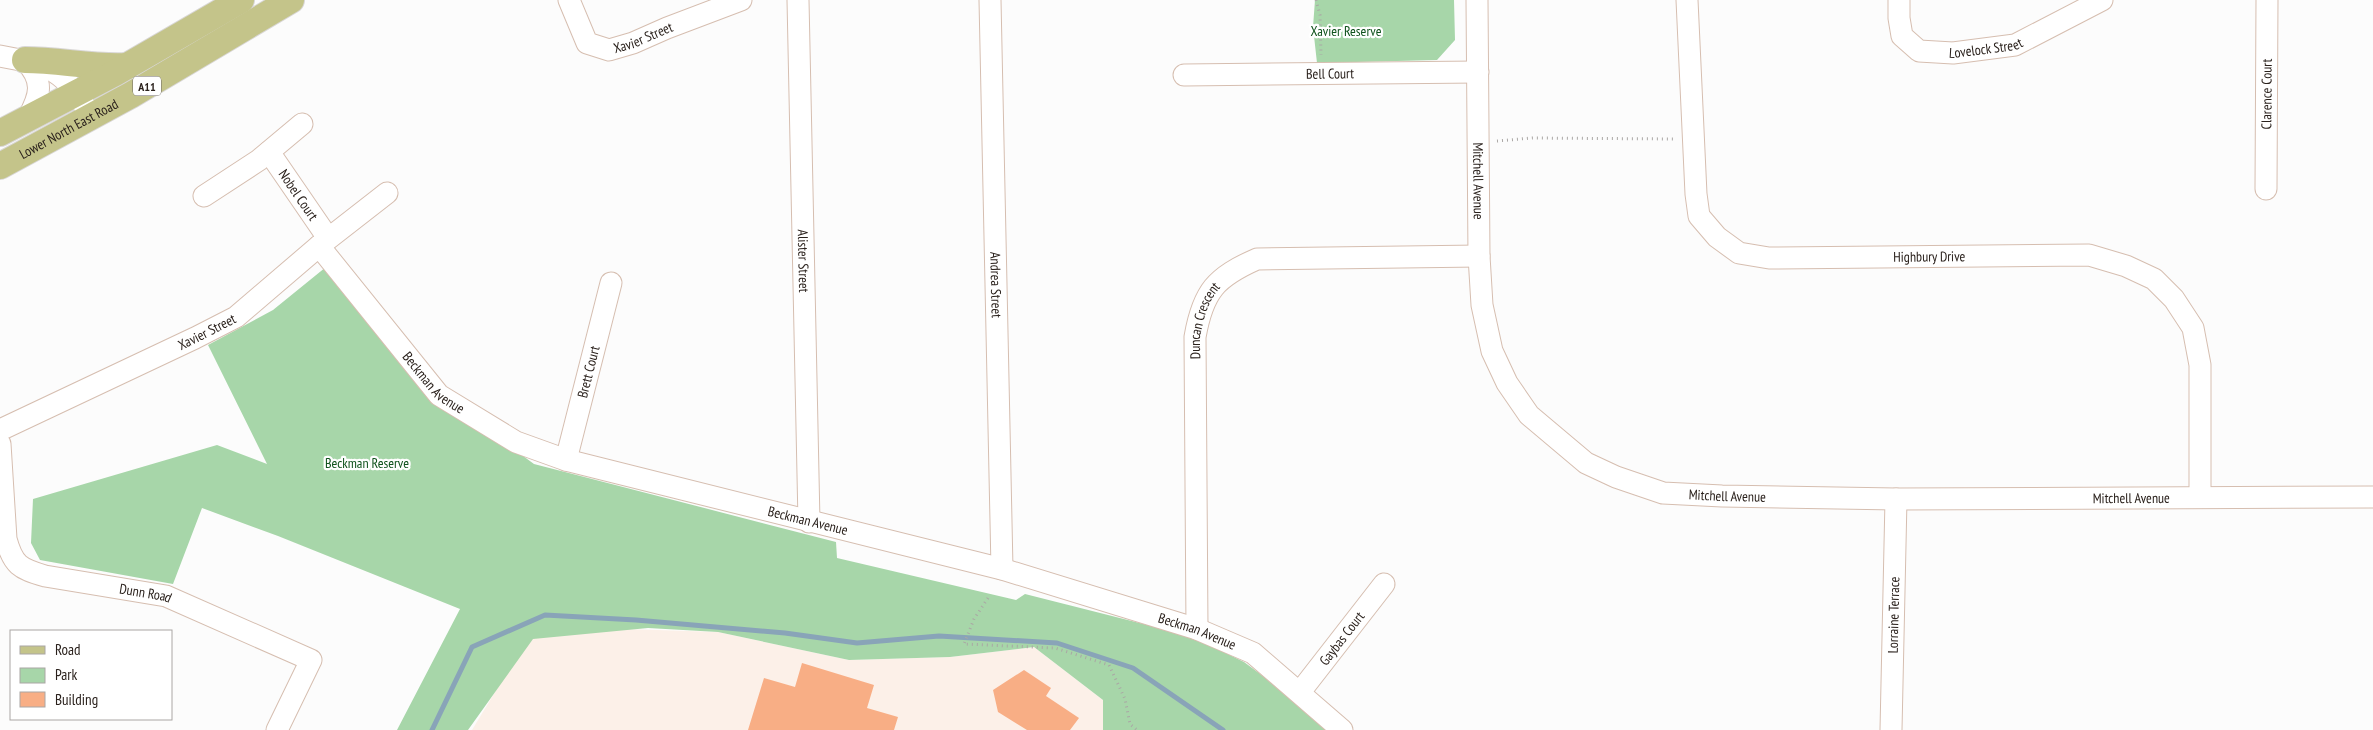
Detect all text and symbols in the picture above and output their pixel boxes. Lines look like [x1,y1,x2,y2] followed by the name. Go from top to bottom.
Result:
[611,18,675,57] street label: Xavier Street
[1311,22,1382,40] park label: Xavier Reserve
[1949,34,2026,62] street label: Lovelock Street
[2257,58,2276,129] street label: Clarence Court
[1306,64,1354,83] street label: Bell Court
[133,76,161,95] road number: A11
[16,95,121,163] street label: Lower North East Road
[1469,142,1488,220] street label: Mitchell Avenue
[275,166,322,224] street label: Nobel Court
[794,229,813,293] street label: Alister Street
[1893,247,1966,266] street label: Highbury Drive
[986,252,1006,318] street label: Andrea Street
[1186,278,1224,359] street label: Duncan Crescent
[175,310,239,354] street label: Xavier Street
[573,344,604,400] street label: Brett Court
[399,348,468,418] street label: Beckman Avenue
[325,454,409,472] park label: Beckman Reserve
[1688,485,1766,506] street label: Mitchell Avenue
[2093,489,2170,507] street label: Mitchell Avenue
[766,502,850,539] street label: Beckman Avenue
[1884,576,1903,654] street label: Lorraine Terrace
[118,579,175,607] street label: Dunn Road
[1315,608,1368,669] street label: Gaybas Court
[1156,609,1239,654] street label: Beckman Avenue
[10,630,172,720] legend
[55,640,81,659] text: Road
[55,665,77,684] text: Park
[55,690,98,709] text: Building

